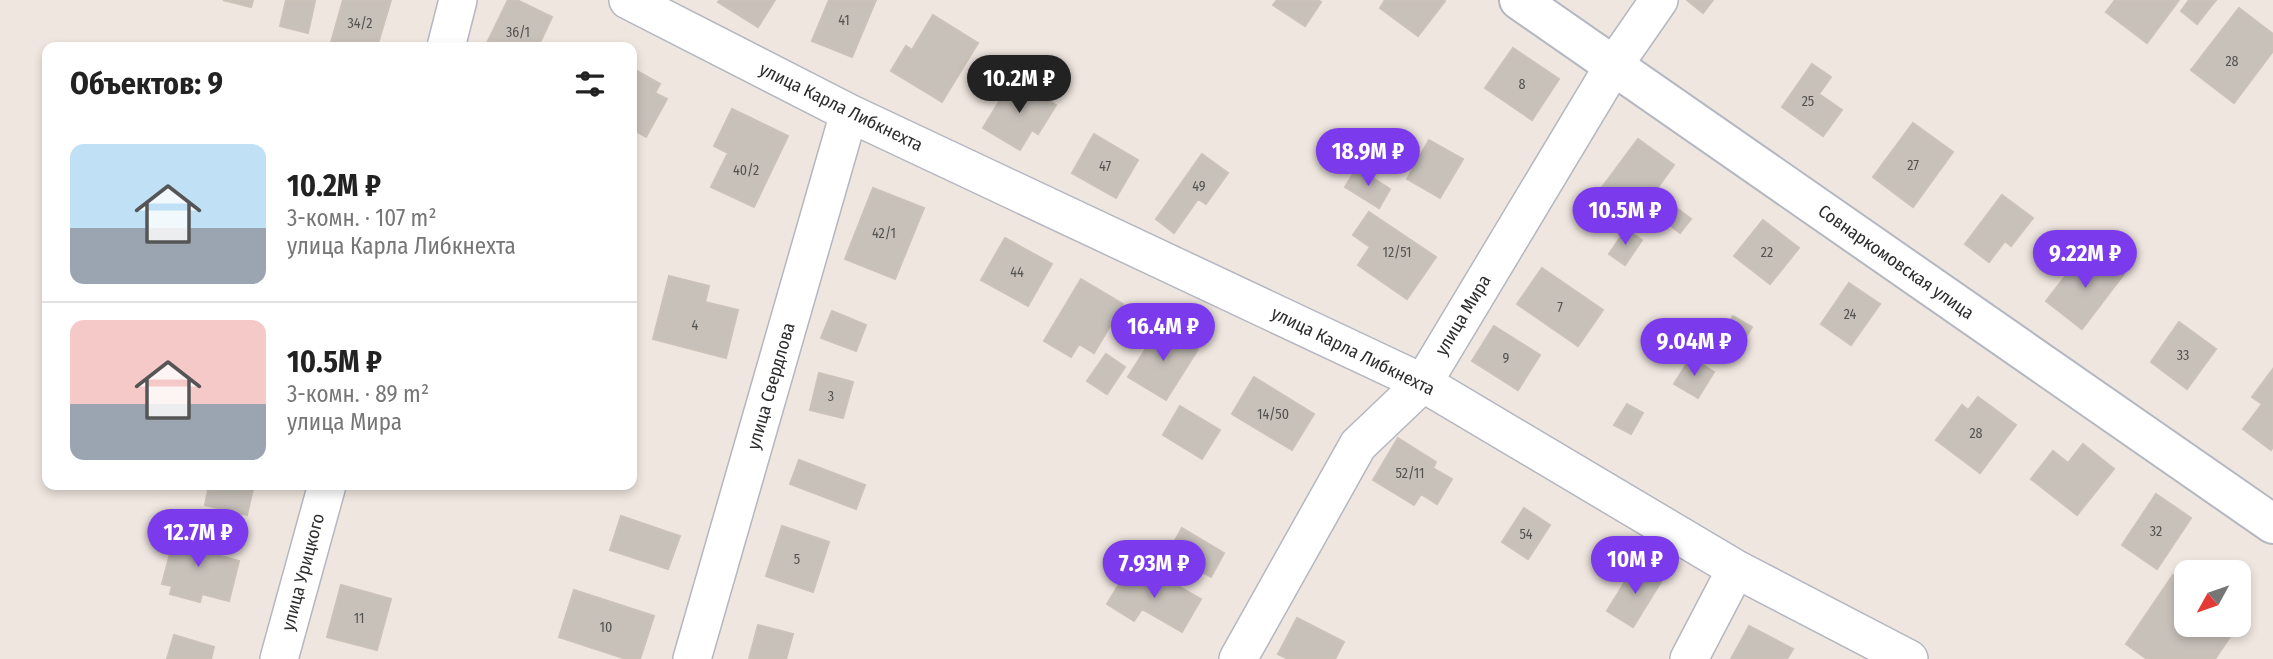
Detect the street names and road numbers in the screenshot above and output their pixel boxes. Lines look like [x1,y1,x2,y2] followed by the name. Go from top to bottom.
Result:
[756,58,926,156] street label: улица Карла Либкнехта
[1814,200,1978,324] street label: Совнаркомовская улица
[1430,271,1496,359] street label: улица Мира
[1268,302,1438,400] street label: улица Карла Либкнехта
[742,320,800,452] street label: улица Свердлова
[277,511,329,633] street label: улица Урицкого

